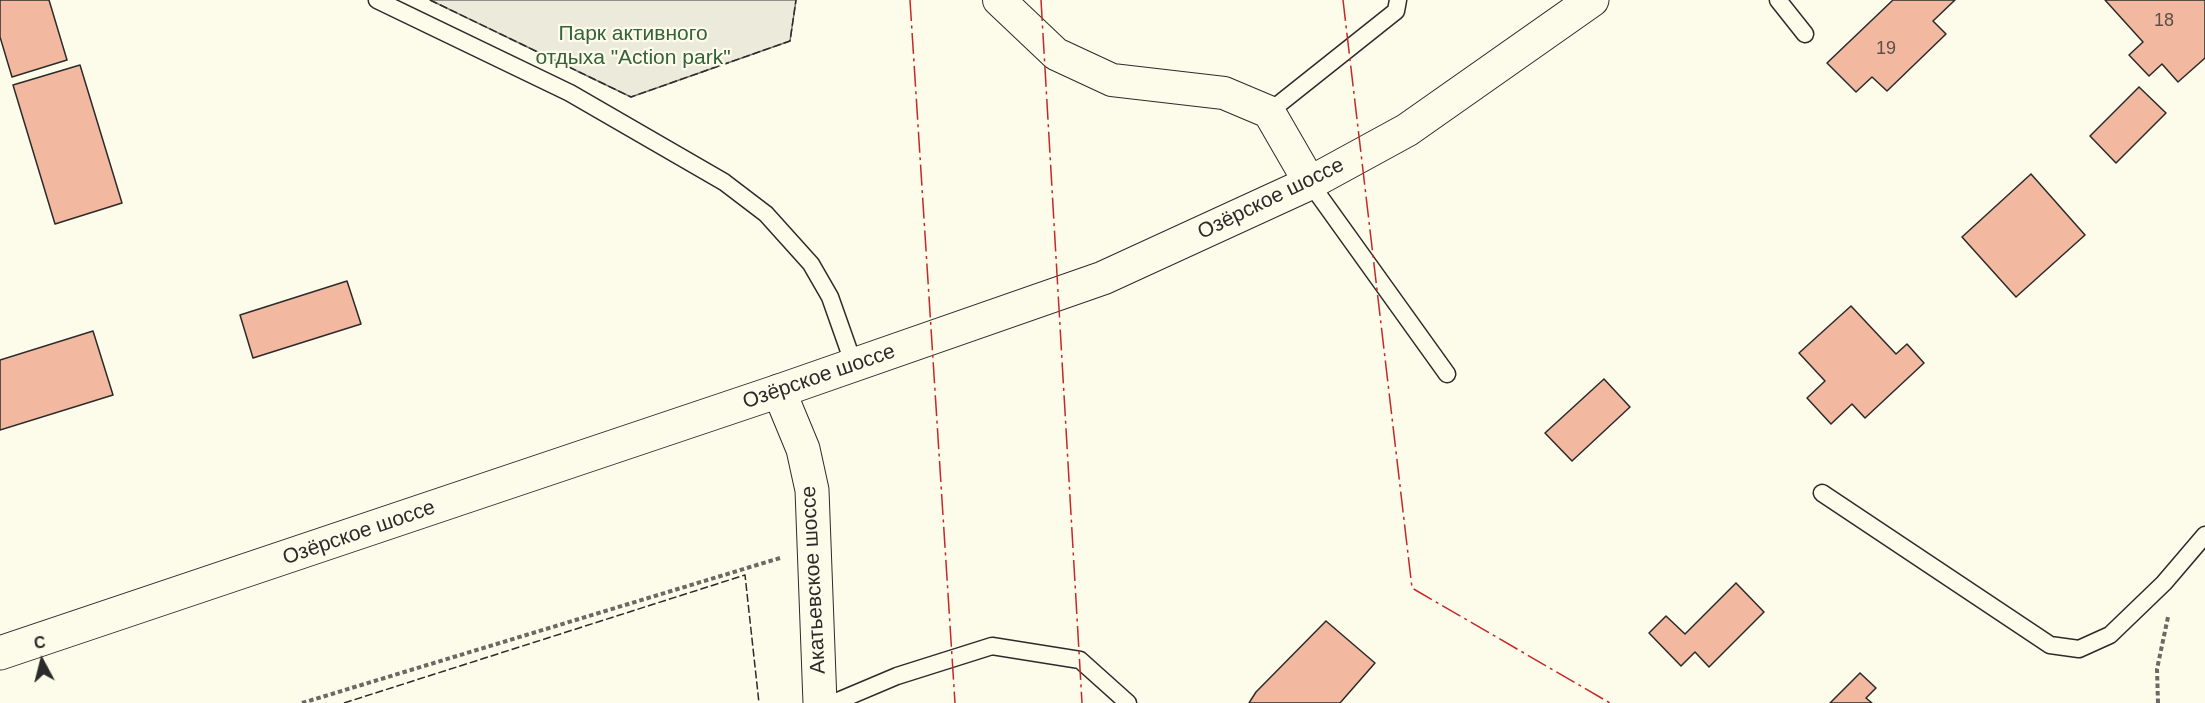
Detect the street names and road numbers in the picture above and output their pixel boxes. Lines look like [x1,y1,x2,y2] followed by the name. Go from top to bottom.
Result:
[1194,153,1348,245] street label: Озёрское шоссе
[739,339,899,415] street label: Озёрское шоссе
[796,485,832,675] street label: Акатьевское шоссе
[279,495,439,571] street label: Озёрское шоссе

